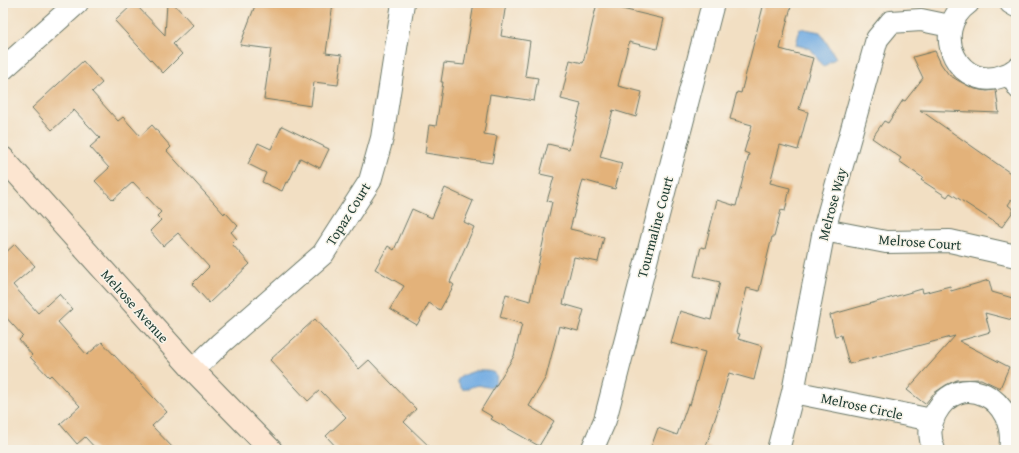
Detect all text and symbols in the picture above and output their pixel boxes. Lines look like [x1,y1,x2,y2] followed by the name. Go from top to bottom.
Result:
[813,165,851,243] street label: Melrose Way
[632,174,678,280] street label: Tourmaline Court
[321,179,375,249] street label: Topaz Court
[878,229,962,255] street label: Melrose Court
[96,265,174,348] street label: Melrose Avenue
[819,388,905,425] street label: Melrose Circle

